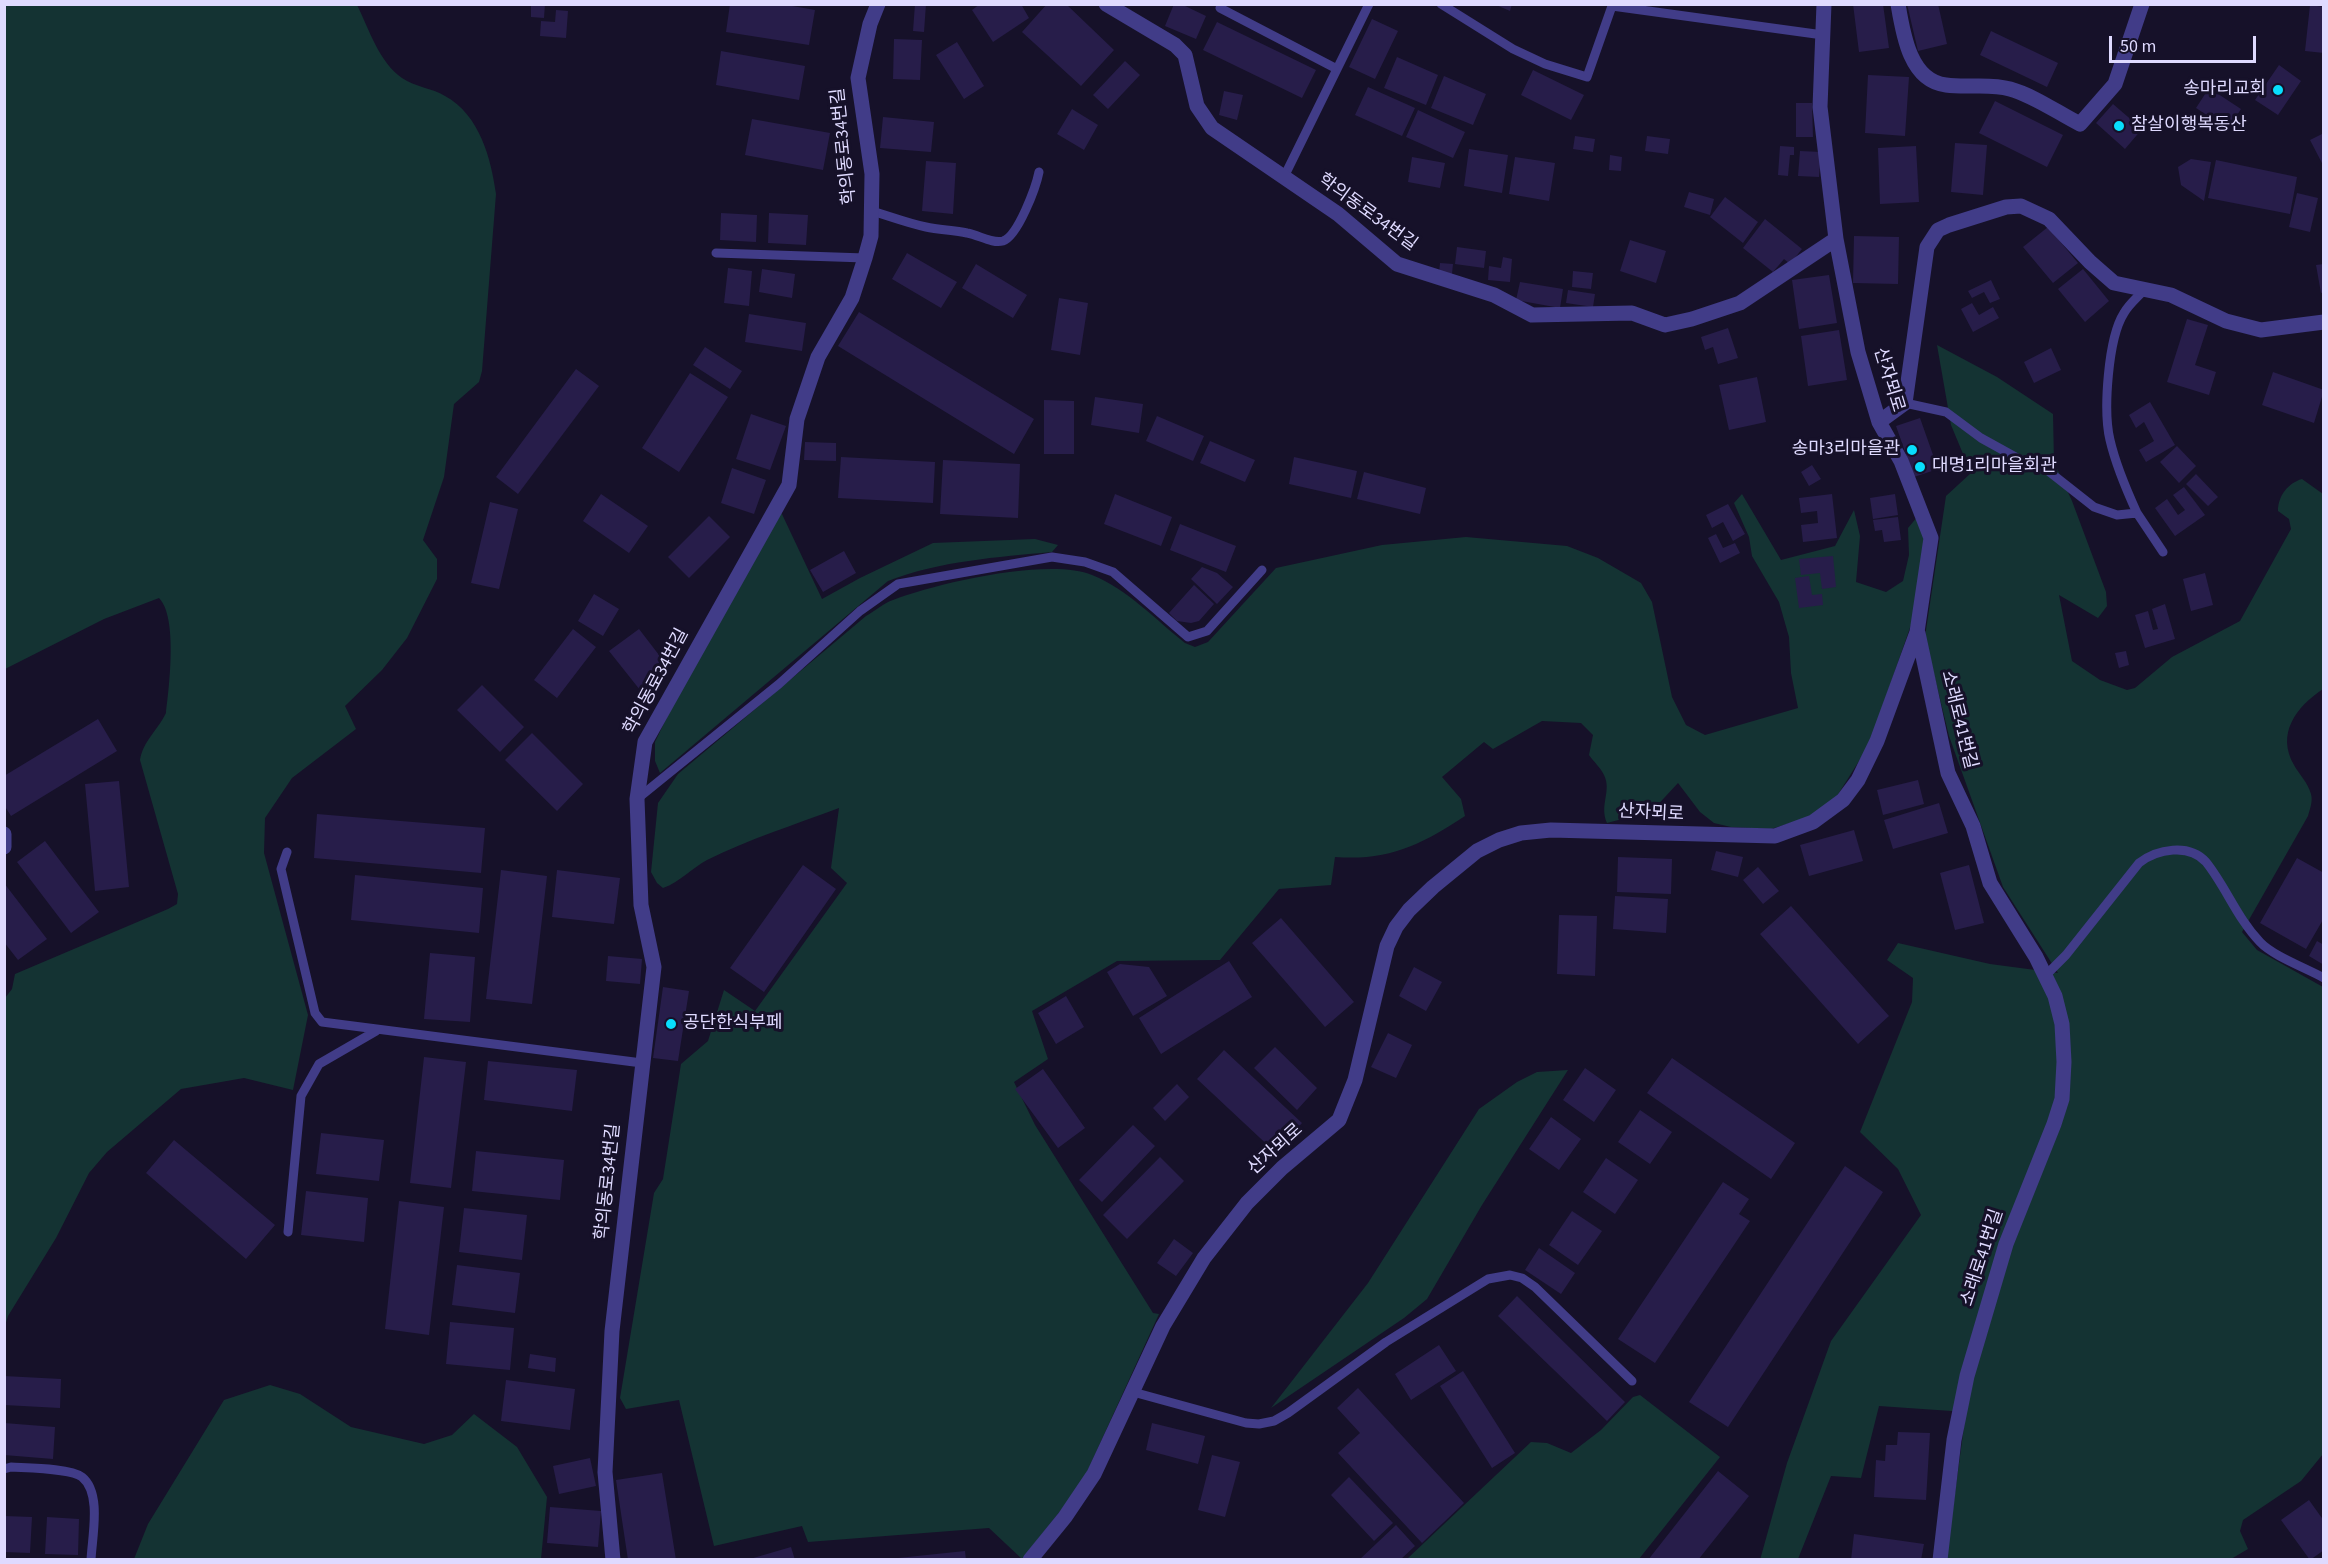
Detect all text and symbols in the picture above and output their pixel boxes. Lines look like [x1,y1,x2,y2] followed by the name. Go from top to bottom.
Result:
[2112,24,2259,62] scale bar
[2120,34,2156,59] text: 50 m
[2183,79,2266,101] place label: 송마리교회
[2271,83,2285,97] marker: 송마리교회
[828,87,862,205] street label: 학의동로34번길
[2131,115,2247,137] place label: 참살이행복동산
[2112,119,2126,133] marker: 참살이행복동산
[1313,170,1421,256] street label: 학의동로34번길
[1868,345,1908,415] street label: 산자뫼로
[1792,439,1900,461] place label: 송마3리마을관
[1905,443,1919,457] marker: 송마3리마을관
[1932,456,2057,478] place label: 대명1리마을회관
[1913,460,1927,474] marker: 대명1리마을회관
[620,625,694,739] street label: 학의동로34번길
[1935,669,1981,771] street label: 소래로41번길
[1617,801,1685,827] street label: 산자뫼로
[683,1013,782,1035] place label: 공단한식부페
[664,1017,678,1031] marker: 공단한식부페
[1244,1120,1308,1180] street label: 산자뫼로
[592,1123,626,1241] street label: 학의동로34번길
[1957,1207,2009,1309] street label: 소래로41번길

